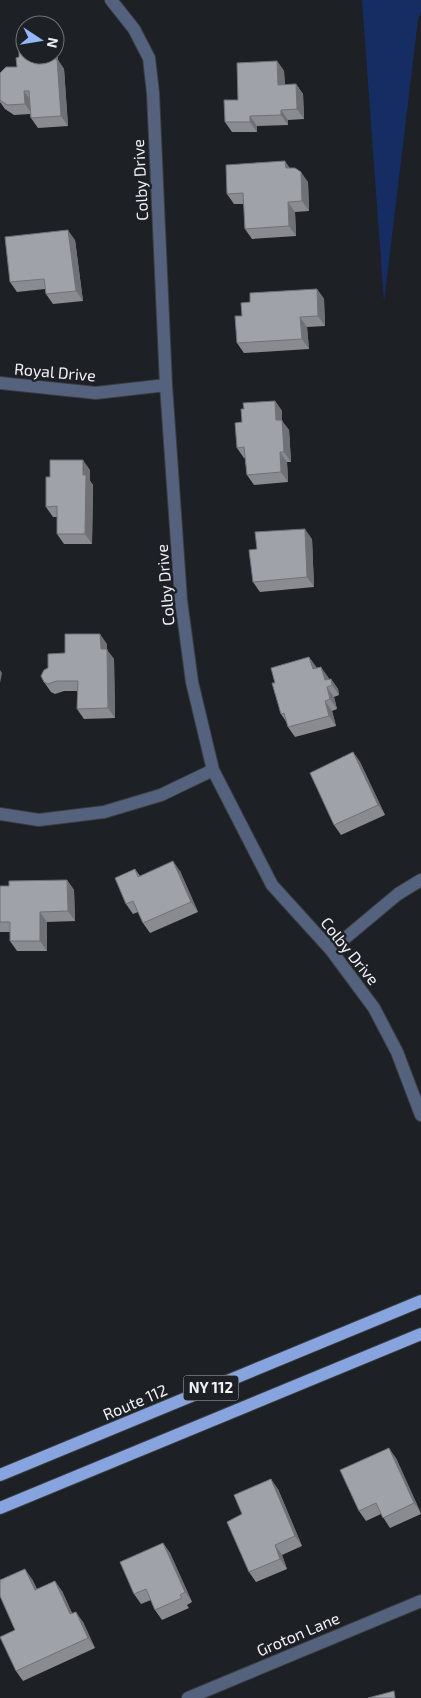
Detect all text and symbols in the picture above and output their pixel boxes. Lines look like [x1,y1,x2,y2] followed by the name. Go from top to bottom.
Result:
[15,15,65,65] north arrow
[44,36,63,50] text: N
[128,139,151,221] street label: Colby Drive
[13,358,97,385] street label: Royal Drive
[151,544,178,627] street label: Colby Drive
[317,913,383,988] street label: Colby Drive
[184,1376,238,1400] road number: NY 112
[100,1380,170,1424] street label: Route 112
[253,1608,342,1660] street label: Groton Lane

